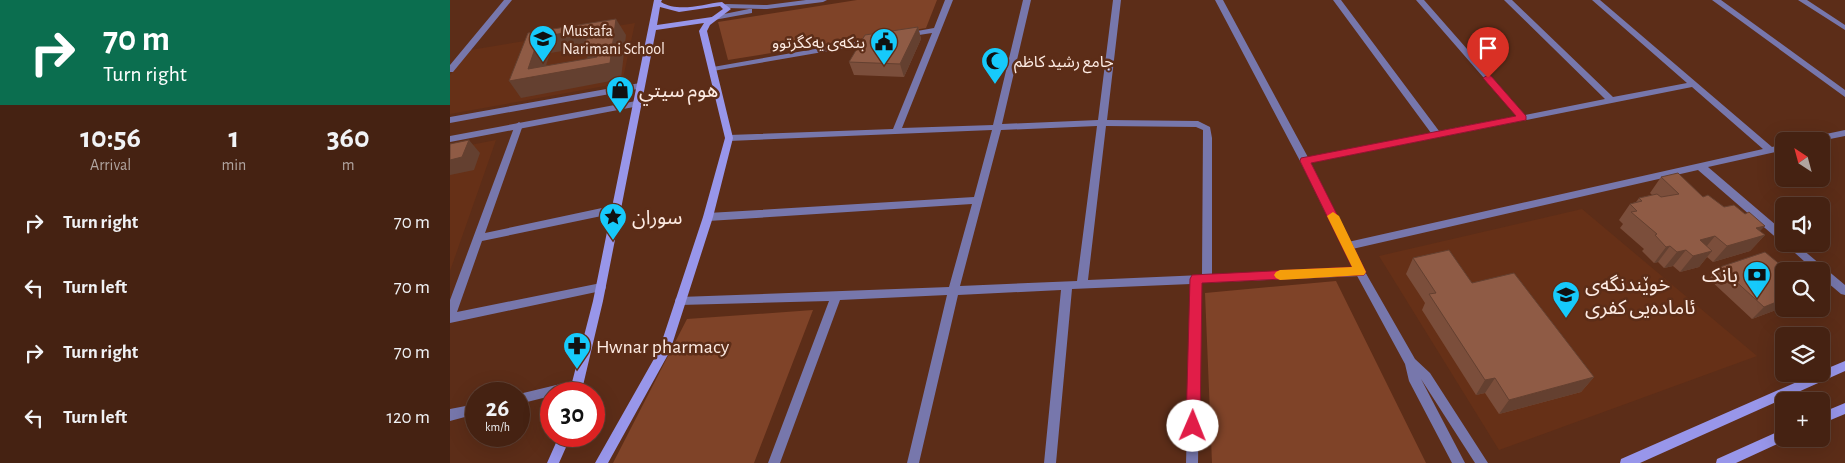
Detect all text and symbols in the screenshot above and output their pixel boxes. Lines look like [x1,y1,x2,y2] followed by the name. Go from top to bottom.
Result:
[20,20,85,85] icon: right
[103,22,170,57] text: 70 m
[562,23,665,57] place label: Mustafa Narimani School
[528,24,558,63] school or university icon: Mustafa Narimani School
[869,27,899,66] public building icon: بنکەی یەکگرتوو
[1467,27,1509,78] pin
[772,34,865,52] place label: بنکەی یەکگرتوو
[1474,34,1502,62] icon: arrive
[980,46,1010,85] mosque icon: جامع رشيد كاظم
[1014,54,1114,74] place label: جامع رشيد كاظم
[103,63,187,85] text: Turn right
[605,75,635,114] shop icon: هوم سيتي
[639,81,718,106] place label: هوم سيتي
[80,123,141,153] text: 10:56
[228,123,239,153] text: 1
[327,123,370,153] text: 360
[1775,132,1830,188] north arrow
[1775,132,1830,447] map controls
[90,157,131,173] text: Arrival
[221,157,246,173] text: min
[342,157,355,173] text: m
[1775,197,1830,252] button: sound
[598,202,628,241] place icon: سوران
[632,208,682,229] place label: سوران
[20,209,48,237] icon: right
[63,213,138,232] text: Turn right
[394,213,430,232] text: 70 m
[1742,260,1772,299] bank icon: بانک
[1775,262,1830,317] button: search
[1702,266,1738,286] place label: بانک
[20,274,48,302] icon: left
[1585,274,1695,319] place label: خوێندنگەی ئامادەیی کفری
[63,278,127,297] text: Turn left
[394,278,430,297] text: 70 m
[1551,280,1581,319] school or university icon: خوێندنگەی ئامادەیی کفری
[1775,327,1830,382] button: layers
[562,331,592,370] pharmacy icon: Hwnar pharmacy
[596,337,730,357] place label: Hwnar pharmacy
[20,339,48,367] icon: right
[63,343,138,362] text: Turn right
[394,343,430,362] text: 70 m
[540,382,605,447] speed limit sign: 30
[1775,392,1830,447] button: +
[486,396,509,421] text: 26
[1166,399,1218,451] position arrow
[20,404,48,432] icon: left
[63,408,127,427] text: Turn left
[386,408,430,427] text: 120 m
[485,421,510,433] text: km/h

